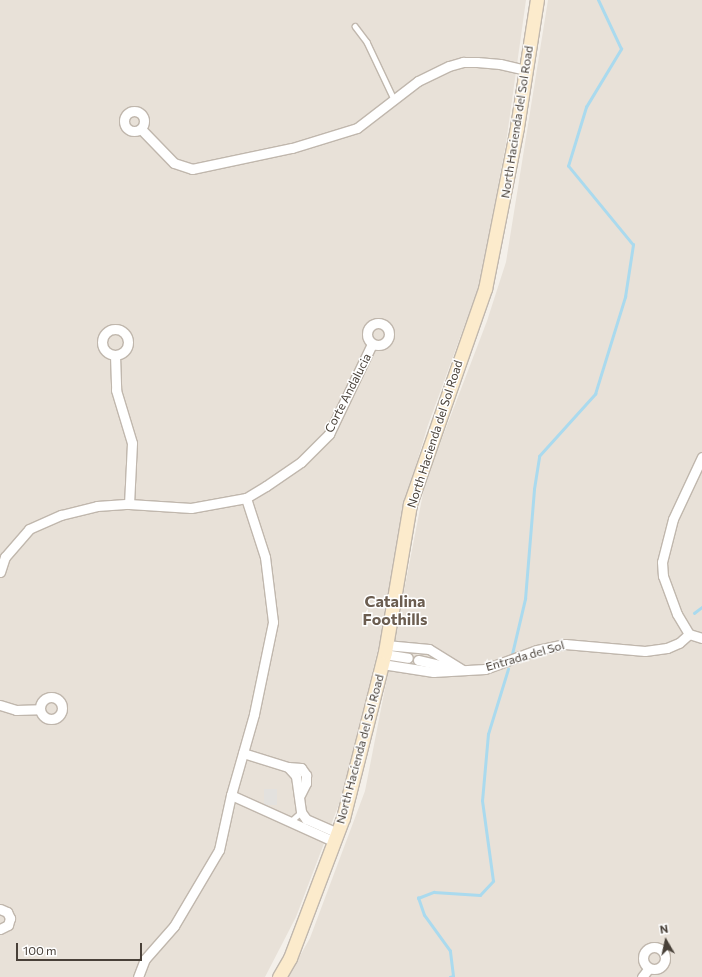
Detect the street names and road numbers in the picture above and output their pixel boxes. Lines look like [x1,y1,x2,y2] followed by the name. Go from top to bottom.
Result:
[498,45,536,199] street label: North Hacienda del Sol Road
[322,351,374,435] street label: Corte Andalucia
[404,358,466,510] street label: North Hacienda del Sol Road
[484,638,566,674] street label: Entrada del Sol
[333,673,387,825] street label: North Hacienda del Sol Road

